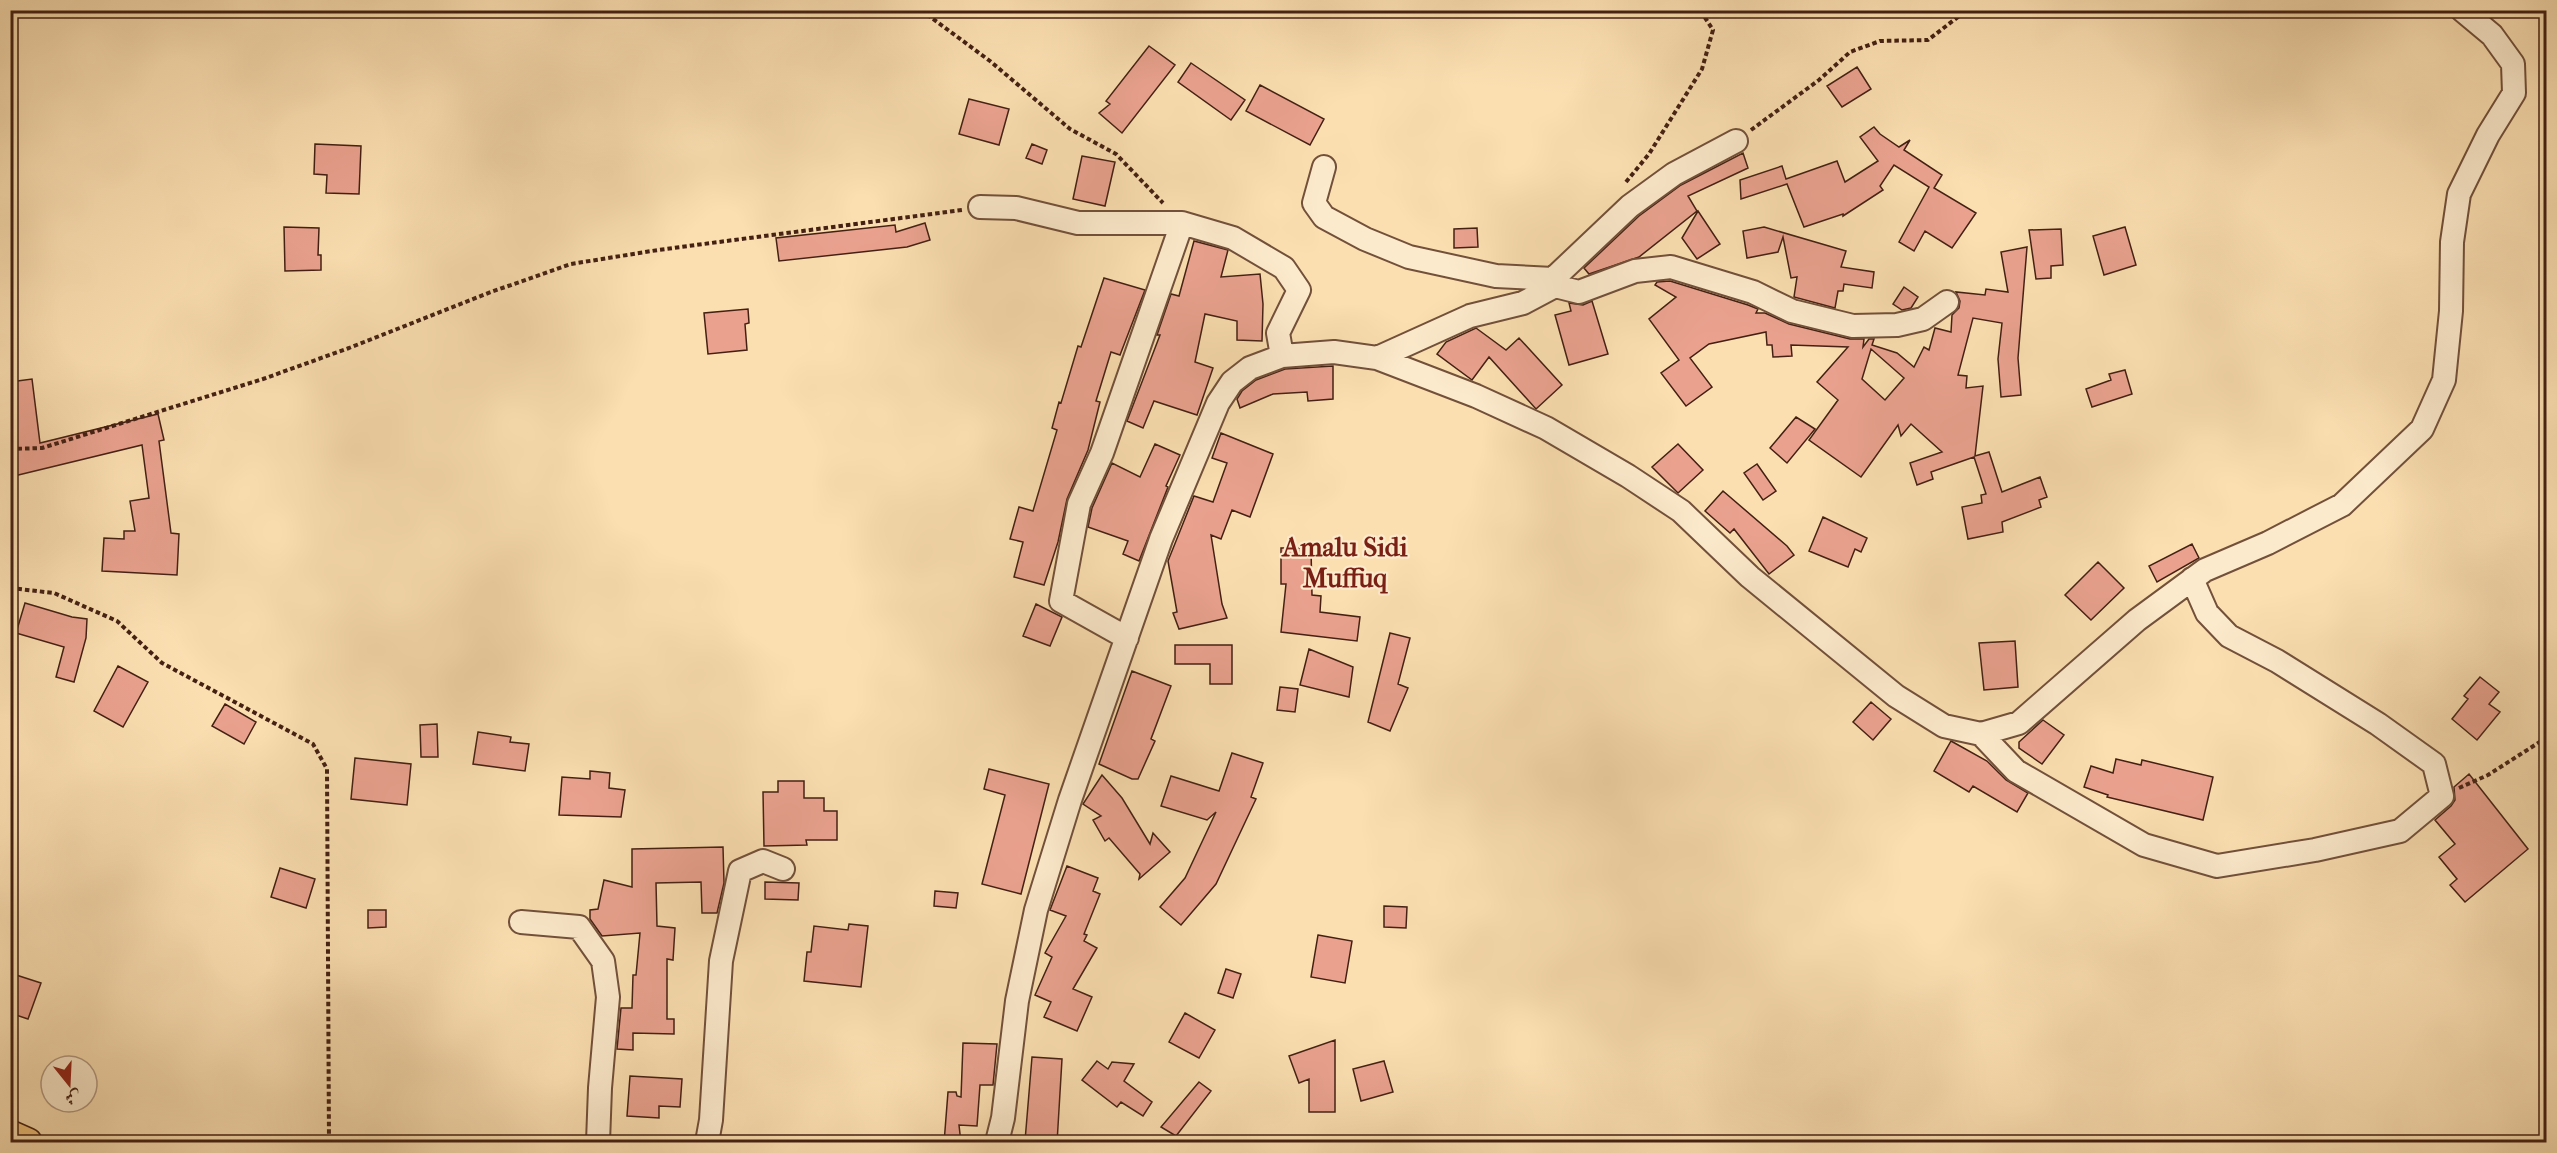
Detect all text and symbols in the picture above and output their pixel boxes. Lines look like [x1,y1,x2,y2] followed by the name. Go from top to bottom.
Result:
[1280,531,1409,594] district label: Amalu Sidi Muffuq
[39,1054,99,1114] north arrow
[63,1086,84,1109] text: ش

